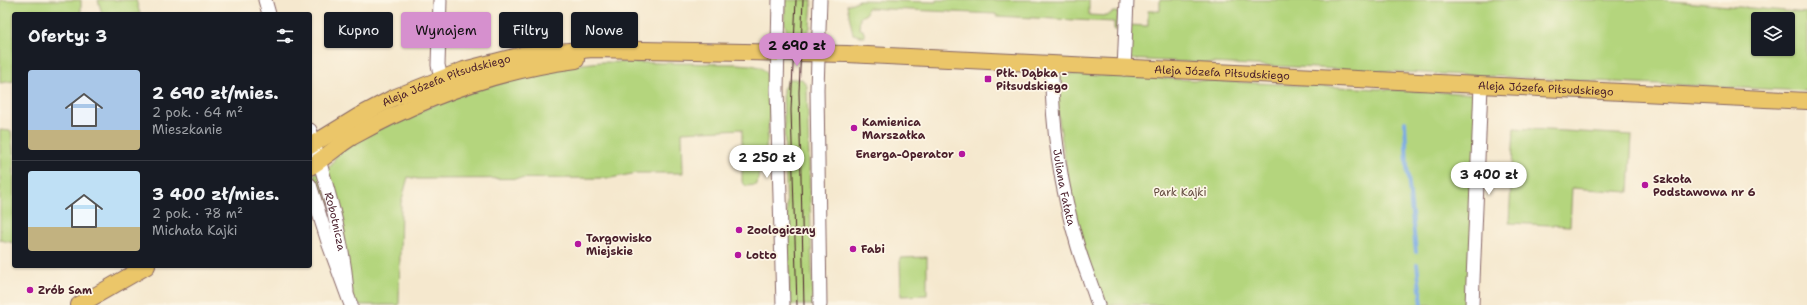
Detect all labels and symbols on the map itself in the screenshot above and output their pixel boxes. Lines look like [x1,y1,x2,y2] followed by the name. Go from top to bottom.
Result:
[756,33,838,67] pin: 2 690 zł
[379,51,512,110] street label: Aleja Józefa Piłsudskiego
[1154,62,1291,83] street label: Aleja Józefa Piłsudskiego
[996,66,1068,94] place label: Płk. Dąbka - Piłsudskiego
[983,74,993,84] marker: Płk. Dąbka - Piłsudskiego
[1478,77,1614,99] street label: Aleja Józefa Piłsudskiego
[862,115,926,143] place label: Kamienica Marszałka
[849,123,859,133] marker: Kamienica Marszałka
[726,145,808,179] pin: 2 250 zł
[855,147,954,162] place label: Energa-Operator
[1050,148,1079,227] street label: Juliana Fałata
[957,149,967,159] marker: Energa-Operator
[1448,162,1530,196] pin: 3 400 zł
[1653,172,1756,200] place label: Szkoła Podstawowa nr 6
[1640,180,1650,190] marker: Szkoła Podstawowa nr 6
[1154,185,1207,200] park label: Park Kajki
[321,191,349,252] street label: Robotnicza
[747,223,816,238] place label: Zoologiczny
[734,225,744,235] marker: Zoologiczny
[586,231,652,259] place label: Targowisko Miejskie
[573,239,583,249] marker: Targowisko Miejskie
[861,242,885,257] place label: Fabi
[848,244,858,254] marker: Fabi
[746,248,777,263] place label: Lotto
[733,250,743,260] marker: Lotto
[38,283,92,298] place label: Zrób Sam
[25,285,35,295] marker: Zrób Sam

